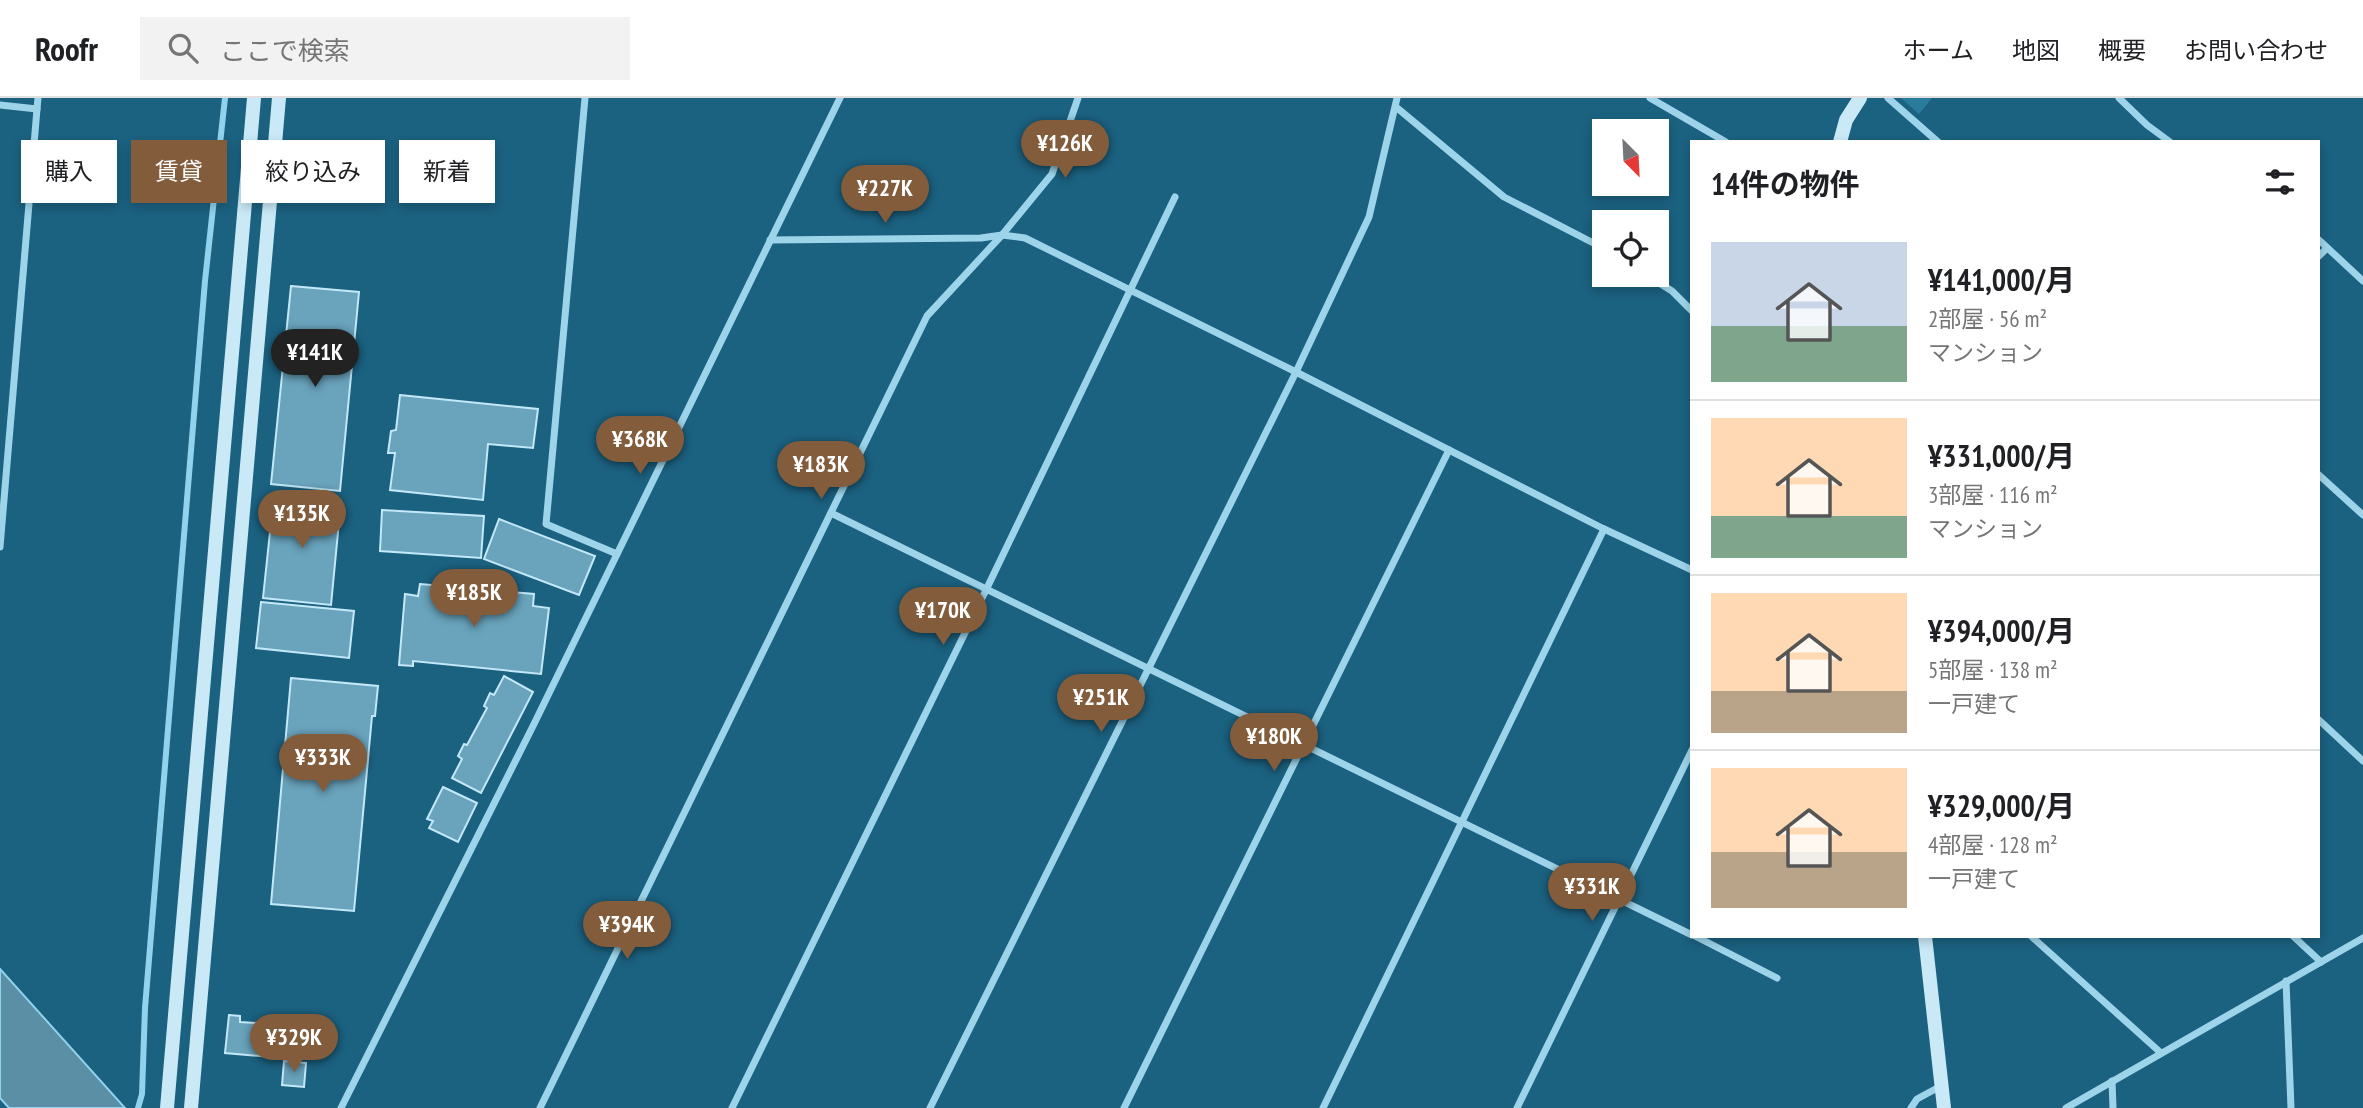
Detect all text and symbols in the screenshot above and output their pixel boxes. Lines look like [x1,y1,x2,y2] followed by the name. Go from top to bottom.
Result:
[140,17,630,80] search box
[35,27,98,70] text: Roofr
[164,29,202,67] icon: search
[220,34,350,67] text: ここで検索
[1903,35,1974,66] text: ホーム
[2012,35,2060,66] text: 地図
[2098,35,2146,66] text: 概要
[2184,35,2328,66] text: お問い合わせ
[1592,119,1670,196] north arrow
[1592,119,1669,287] map controls
[1016,120,1114,180] pin: ¥126K
[1037,128,1093,157] text: ¥126K
[21,140,117,203] chip: 購入
[131,140,227,203] chip: 賃貸
[241,140,385,203] chip: 絞り込み
[399,140,495,203] chip: 新着
[2261,163,2299,201] icon: filters
[1711,164,1860,203] text: 14件の物件
[836,166,934,225] pin: ¥227K
[857,173,913,202] text: ¥227K
[1592,210,1669,287] button: locate
[1928,260,2075,299] text: ¥141,000/月
[1767,270,1851,354] icon: home
[1928,304,2047,333] text: 2部屋 · 56 m²
[266,330,364,389] pin: ¥141K
[287,337,343,366] text: ¥141K
[1928,338,2043,367] text: マンション
[591,416,689,476] pin: ¥368K
[612,424,668,453] text: ¥368K
[1928,436,2075,475] text: ¥331,000/月
[772,442,870,501] pin: ¥183K
[1767,446,1851,530] icon: home
[793,449,849,478] text: ¥183K
[1928,480,2058,509] text: 3部屋 · 116 m²
[253,490,351,550] pin: ¥135K
[274,498,330,527] text: ¥135K
[1928,514,2043,543] text: マンション
[425,570,523,629] pin: ¥185K
[446,577,502,606] text: ¥185K
[894,588,992,647] pin: ¥170K
[915,595,971,624] text: ¥170K
[1928,611,2075,650] text: ¥394,000/月
[1767,621,1851,705] icon: home
[1928,655,2058,684] text: 5部屋 · 138 m²
[1052,674,1150,734] pin: ¥251K
[1073,682,1129,711] text: ¥251K
[1928,689,2020,718] text: 一戸建て
[1225,714,1323,773] pin: ¥180K
[1246,721,1302,750] text: ¥180K
[274,734,372,794] pin: ¥333K
[295,742,351,771] text: ¥333K
[1928,786,2075,825] text: ¥329,000/月
[1767,796,1851,880] icon: home
[1928,830,2058,859] text: 4部屋 · 128 m²
[1543,864,1641,923] pin: ¥331K
[1928,864,2020,893] text: 一戸建て
[1564,871,1620,900] text: ¥331K
[578,902,676,961] pin: ¥394K
[599,909,655,938] text: ¥394K
[245,1014,343,1074] pin: ¥329K
[266,1022,322,1051] text: ¥329K

